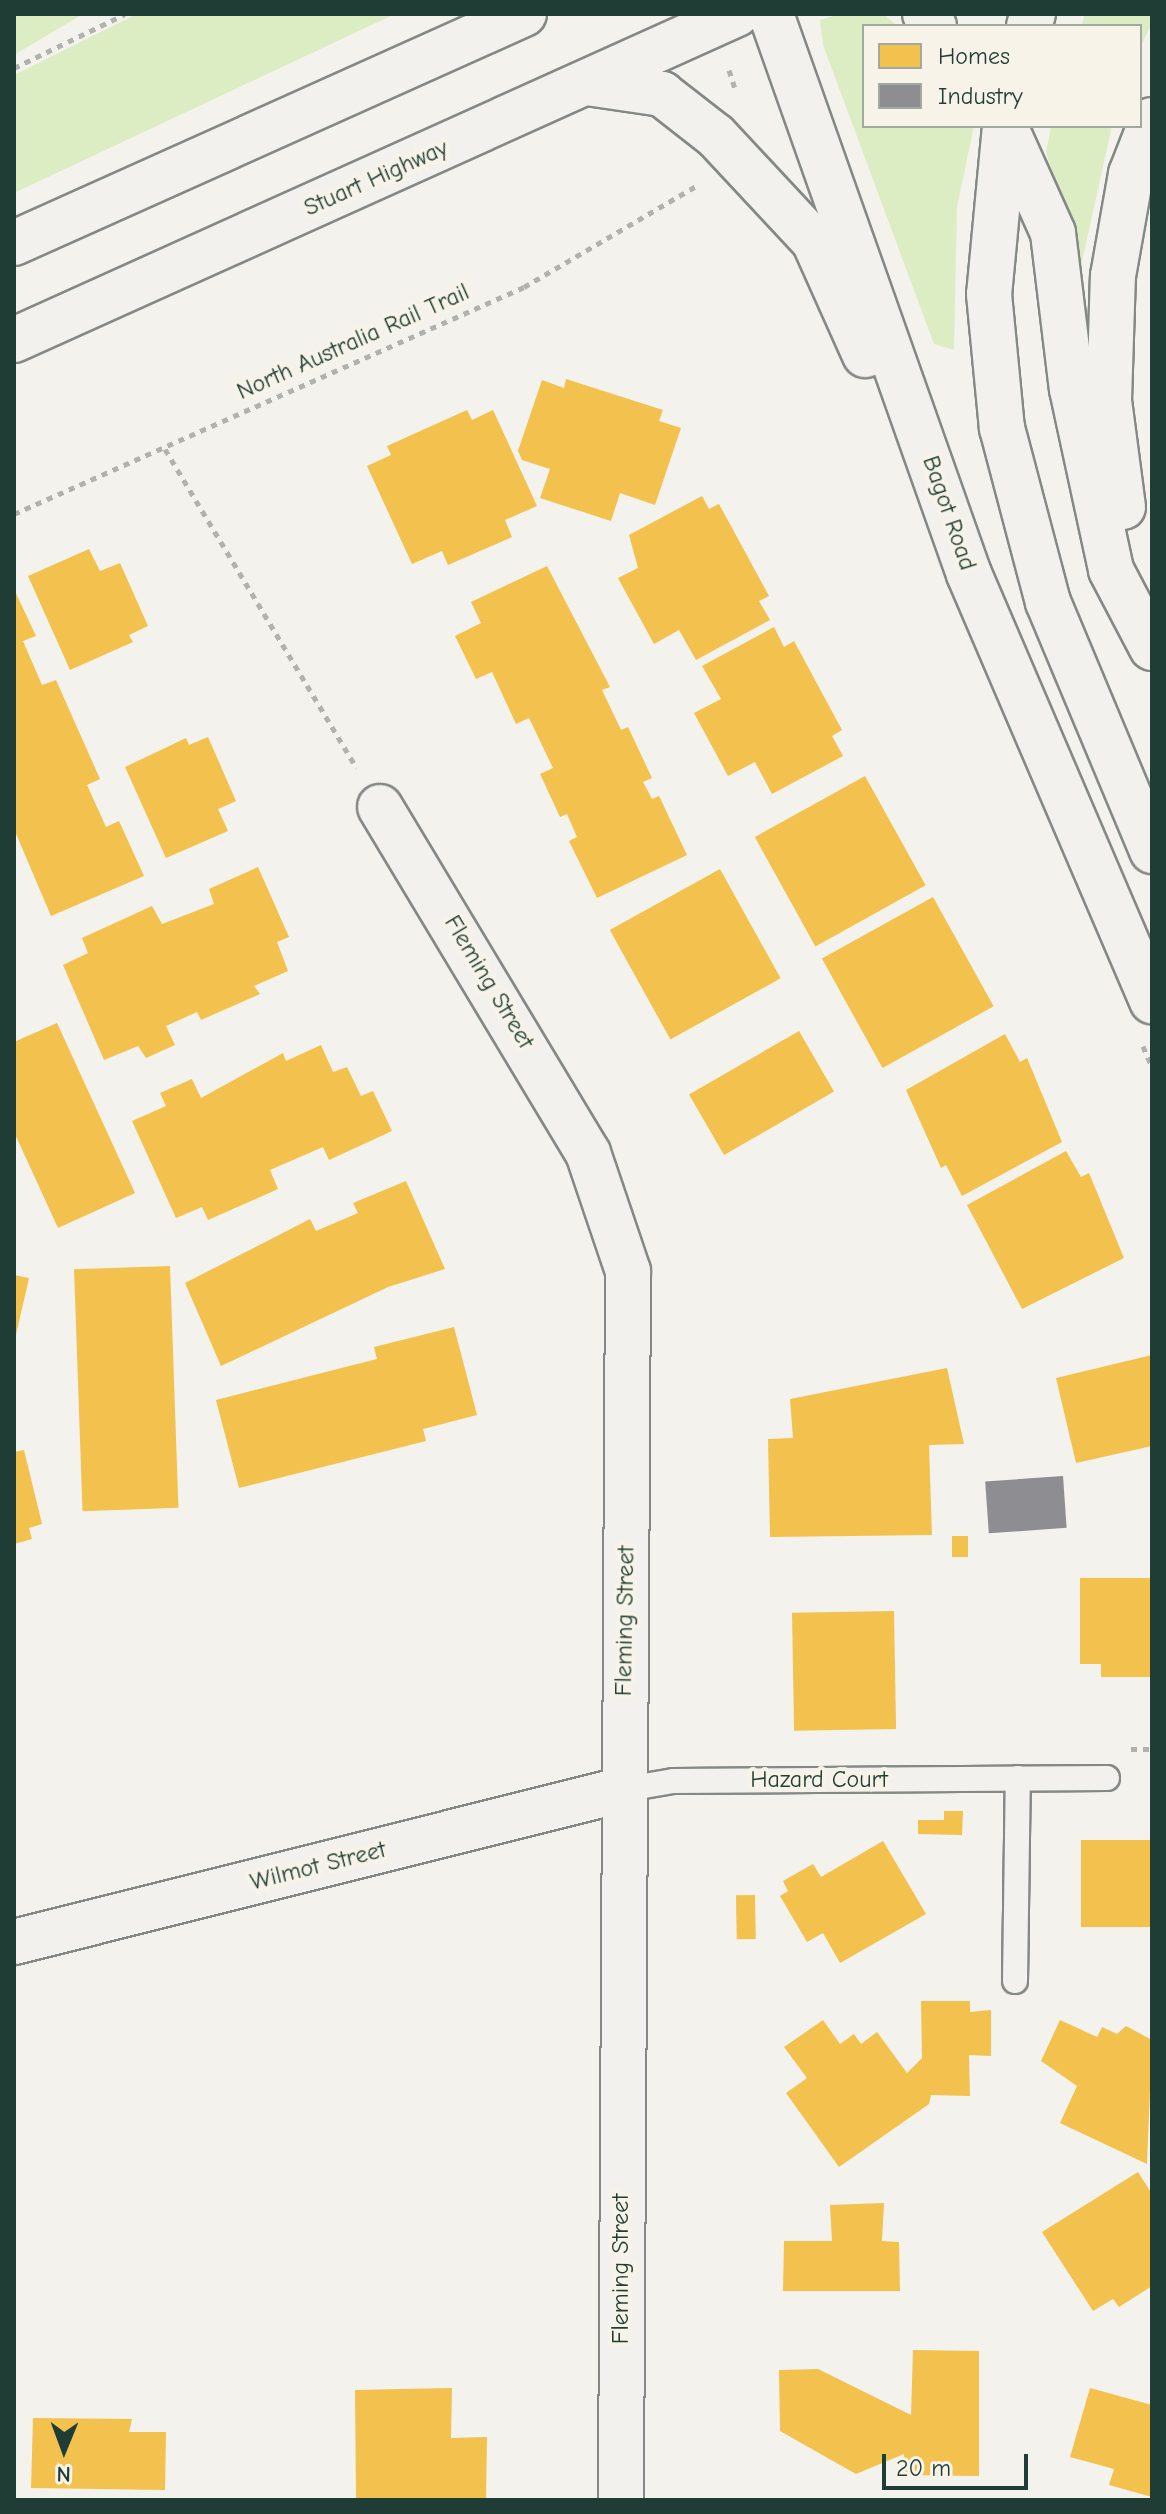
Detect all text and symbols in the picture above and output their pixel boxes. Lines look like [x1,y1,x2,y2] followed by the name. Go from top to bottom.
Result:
[862,24,1142,128] legend
[938,42,1010,70] text: Homes
[938,82,1023,110] text: Industry
[300,133,452,223] street label: Stuart Highway
[232,278,474,406] street label: North Australia Rail Trail
[916,452,982,574] street label: Bagot Road
[438,910,540,1054] street label: Fleming Street
[609,1545,641,1697] street label: Fleming Street
[750,1766,888,1794] street label: Hazard Court
[247,1835,389,1897] street label: Wilmot Street
[607,2194,635,2344] street label: Fleming Street
[24,2410,104,2490] north arrow
[886,2438,1032,2488] scale bar
[896,2454,951,2482] text: 20 m
[56,2461,71,2487] text: N

